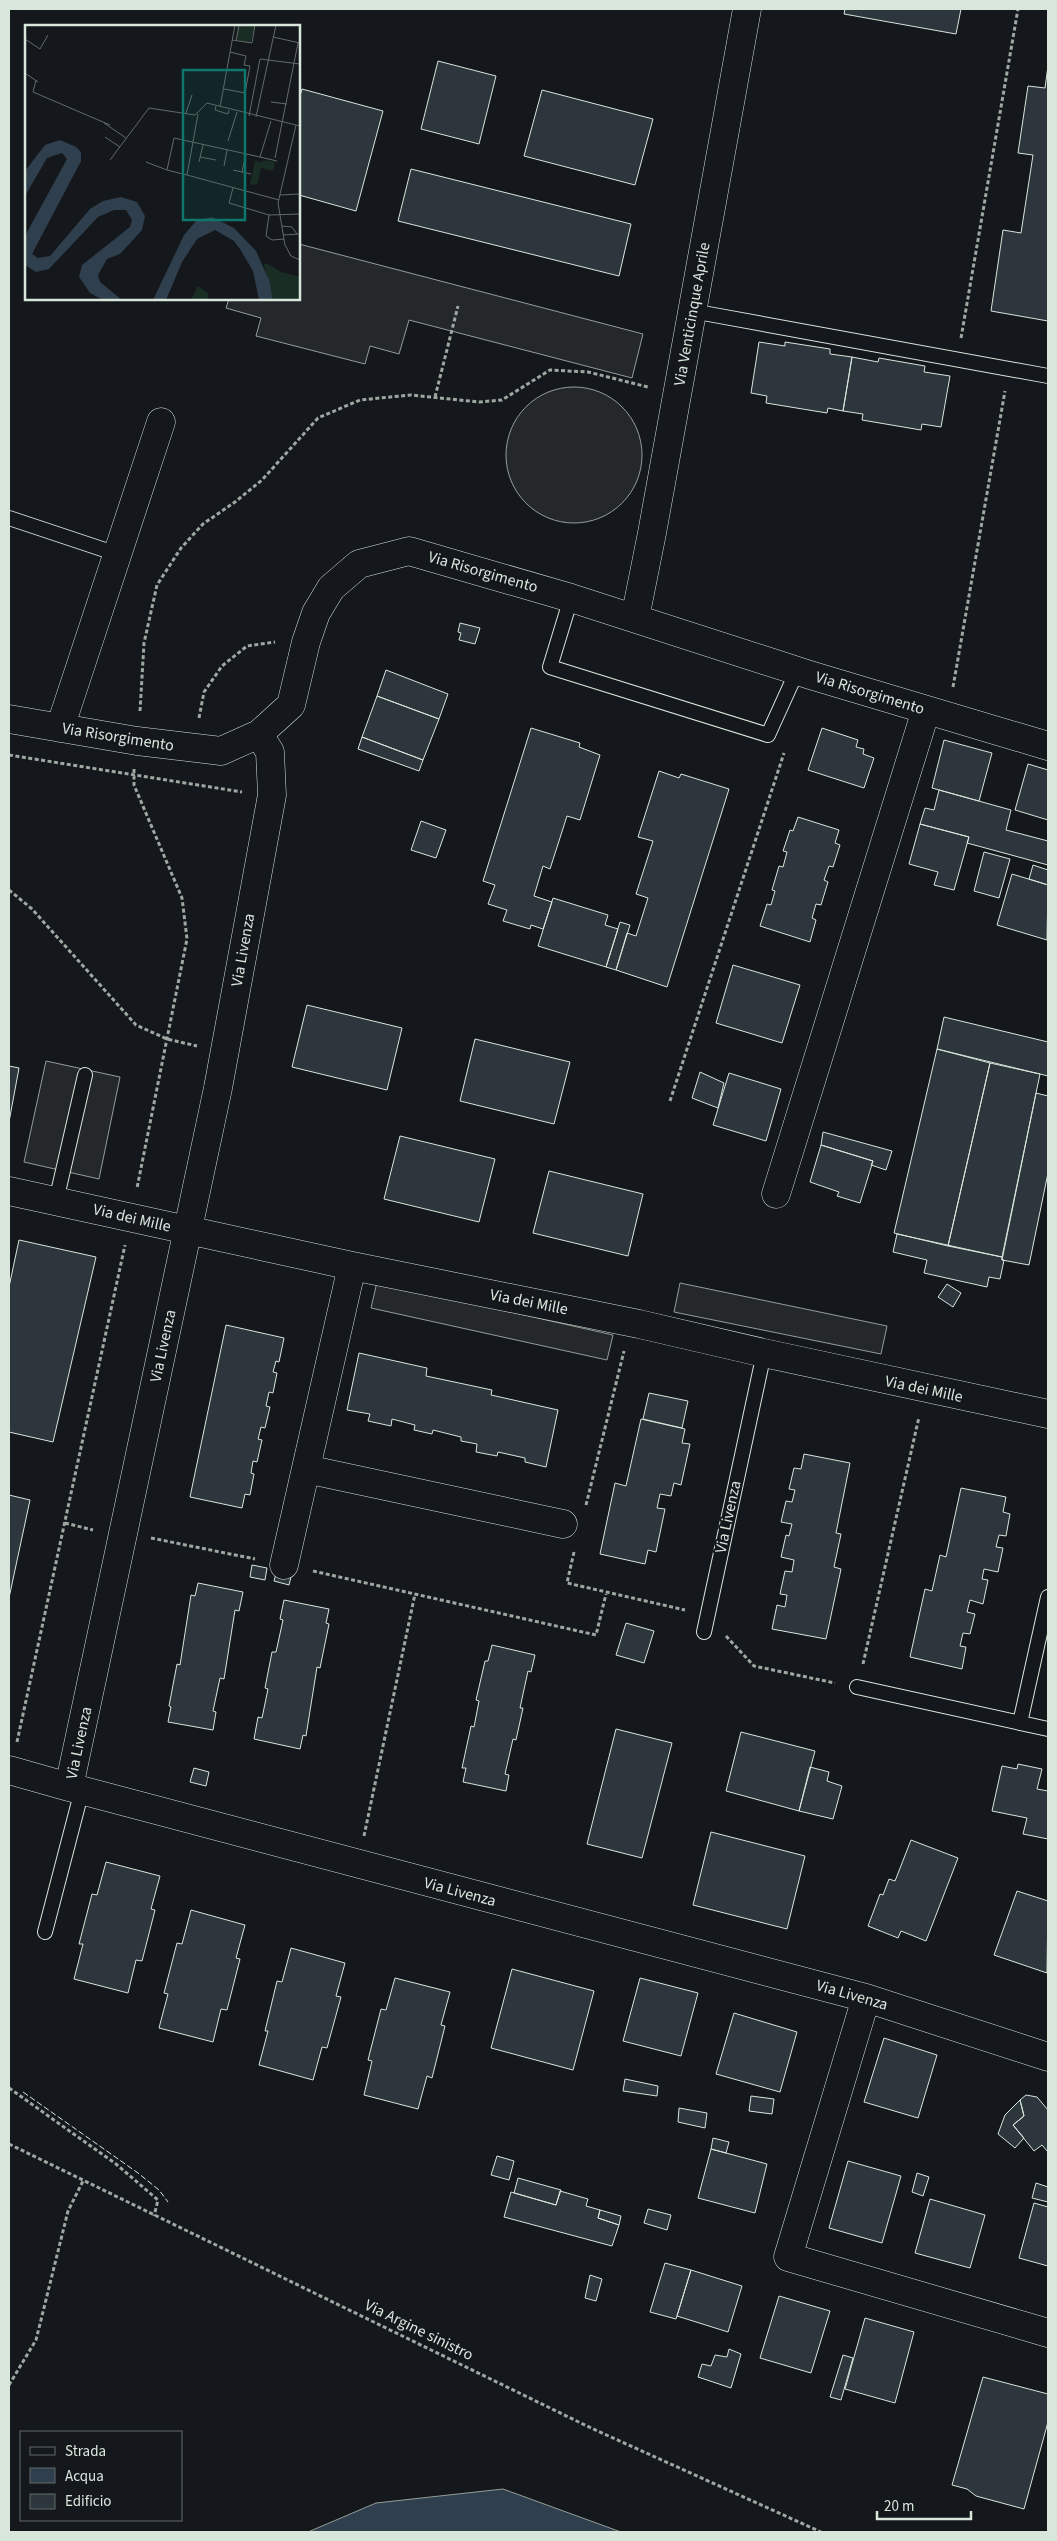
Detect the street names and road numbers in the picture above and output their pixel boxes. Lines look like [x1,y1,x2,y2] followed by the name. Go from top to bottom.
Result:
[669,241,715,387] street label: Via Venticinque Aprile
[426,546,540,598] street label: Via Risorgimento
[813,666,927,720] street label: Via Risorgimento
[60,717,176,757] street label: Via Risorgimento
[226,912,260,988] street label: Via Livenza
[91,1198,173,1238] street label: Via dei Mille
[488,1284,570,1320] street label: Via dei Mille
[145,1308,181,1384] street label: Via Livenza
[883,1370,965,1408] street label: Via dei Mille
[710,1479,746,1555] street label: Via Livenza
[61,1705,97,1781] street label: Via Livenza
[422,1872,498,1912] street label: Via Livenza
[814,1974,890,2016] street label: Via Livenza
[361,2294,477,2366] street label: Via Argine sinistro

